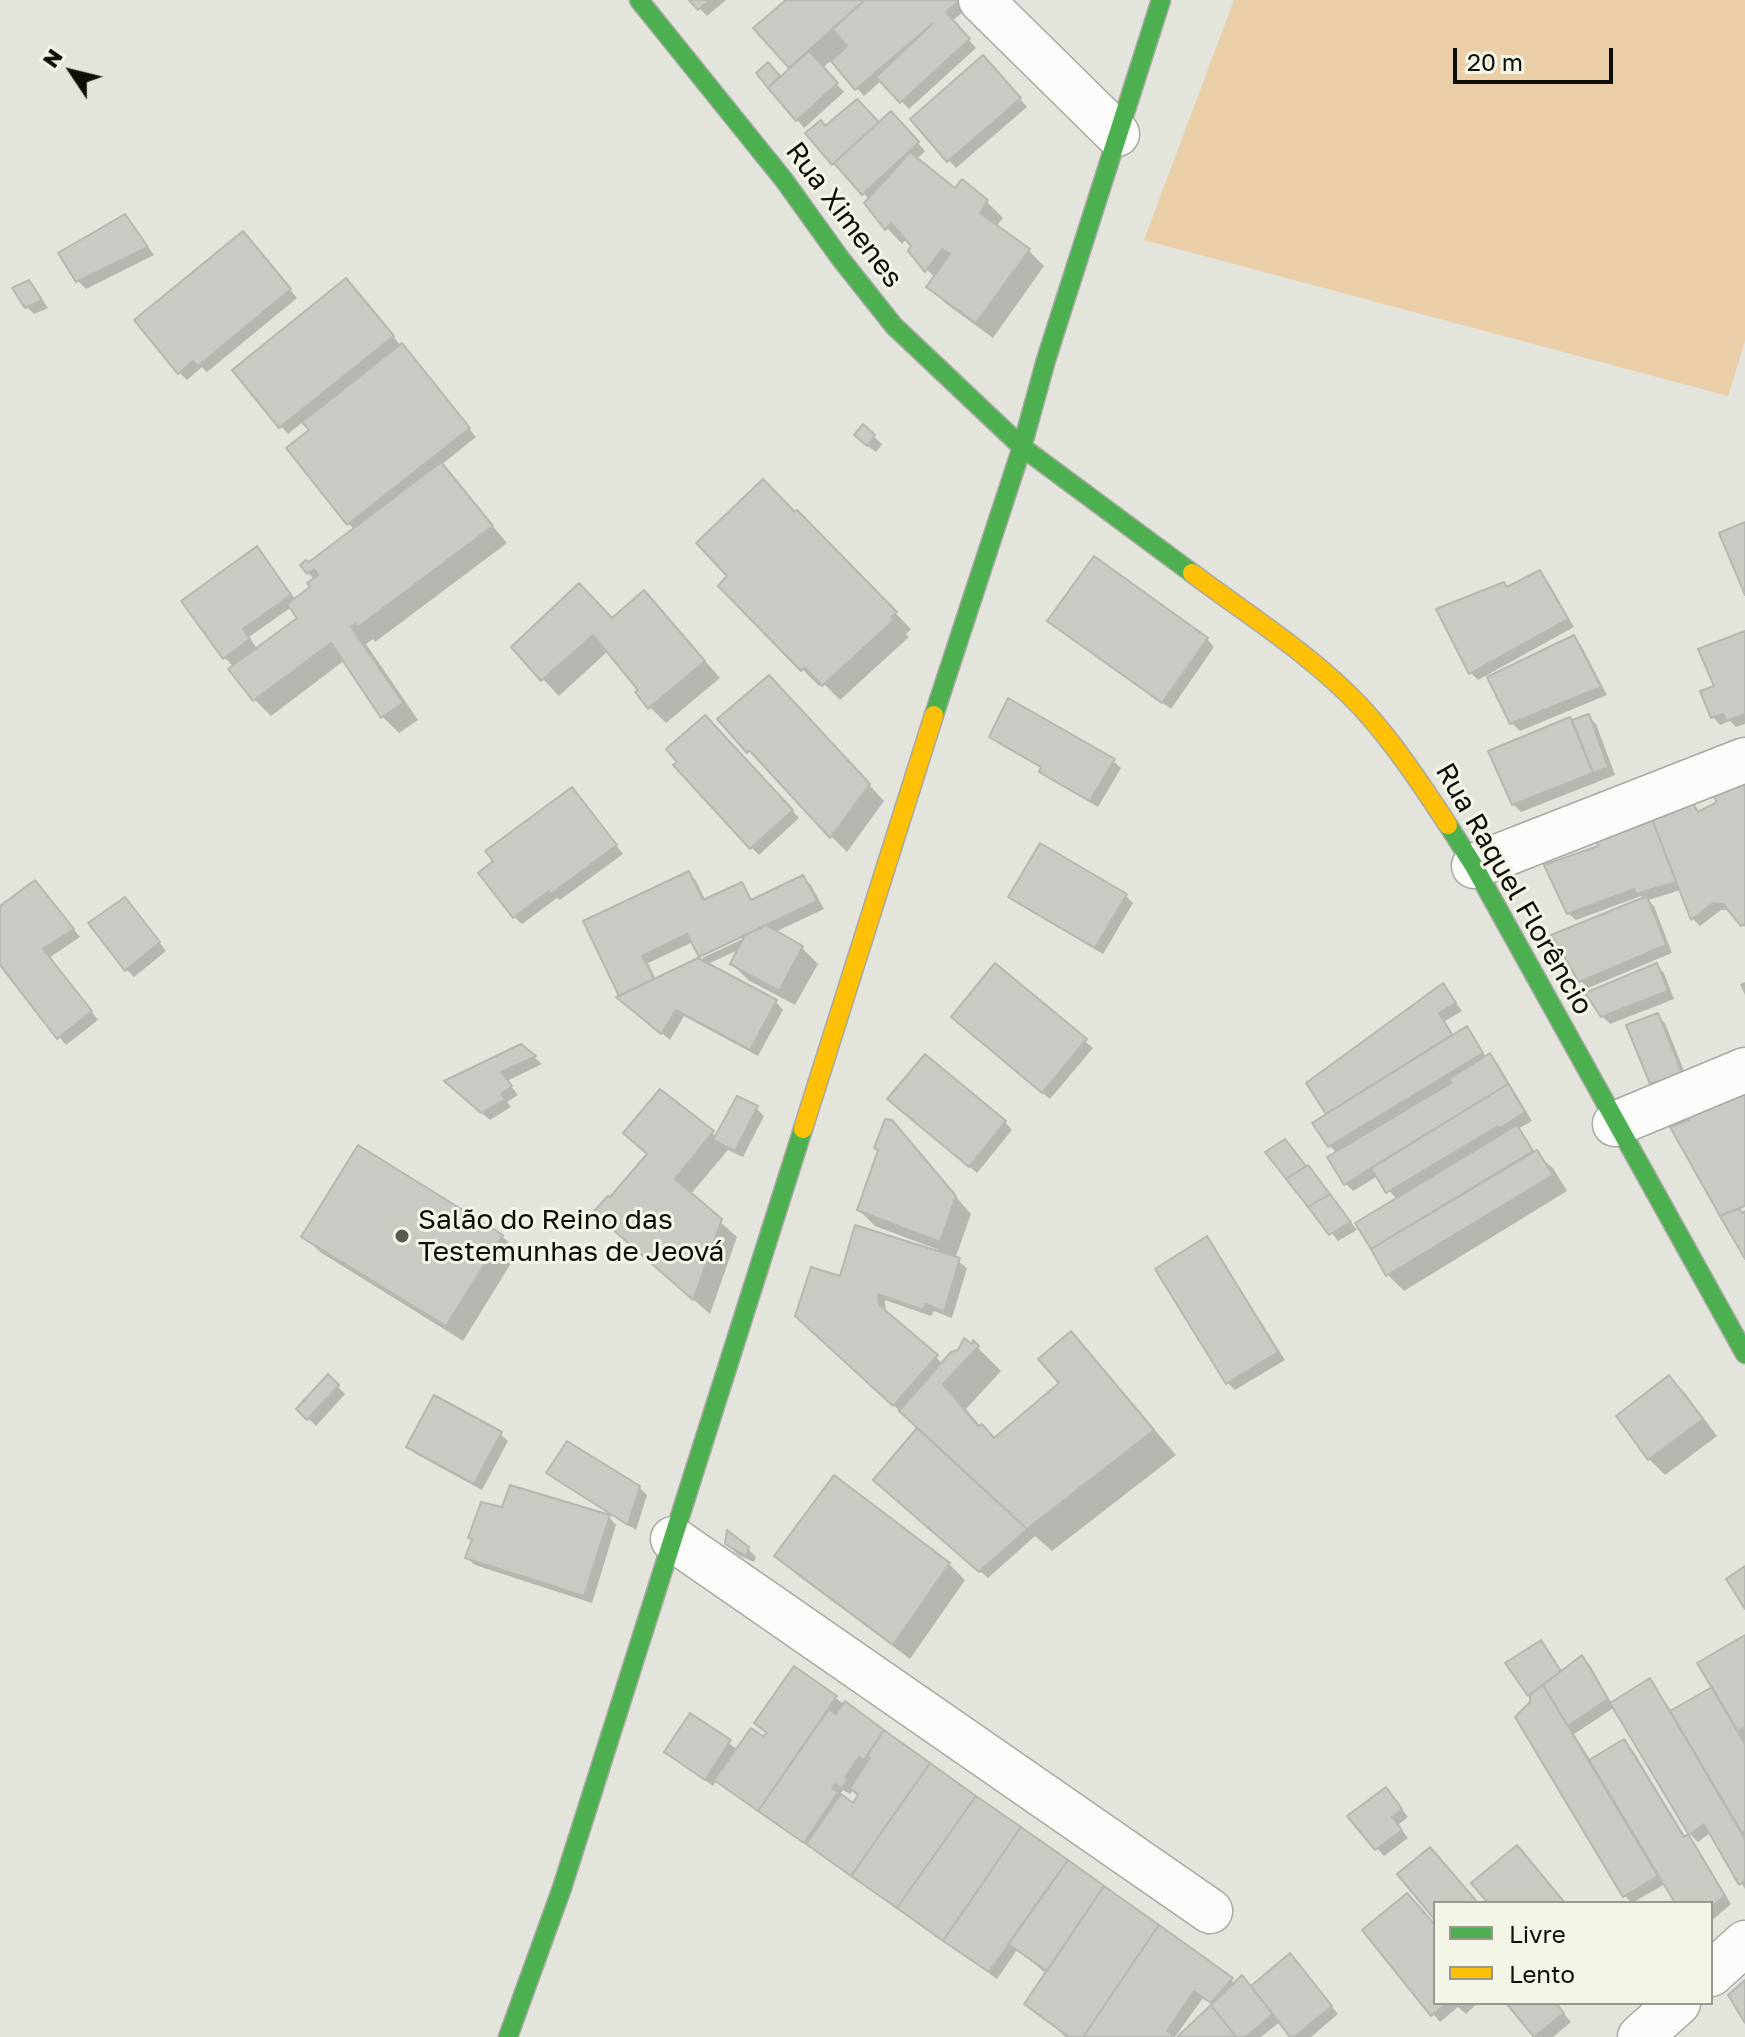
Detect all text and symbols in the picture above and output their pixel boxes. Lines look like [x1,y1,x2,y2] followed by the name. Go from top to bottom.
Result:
[32,32,112,112] north arrow
[1457,32,1617,82] scale bar
[36,43,68,73] text: N
[1467,47,1523,76] text: 20 m
[778,136,910,294] street label: Rua Ximenes
[1428,757,1600,1021] street label: Rua Raquel Florêncio
[418,1203,724,1269] place label: Salão do Reino das Testemunhas de Jeová
[393,1227,411,1245] marker: Salão do Reino das Testemunhas de Jeová
[1433,1901,1713,2005] legend
[1509,1919,1566,1948] text: Livre
[1509,1959,1575,1988] text: Lento

